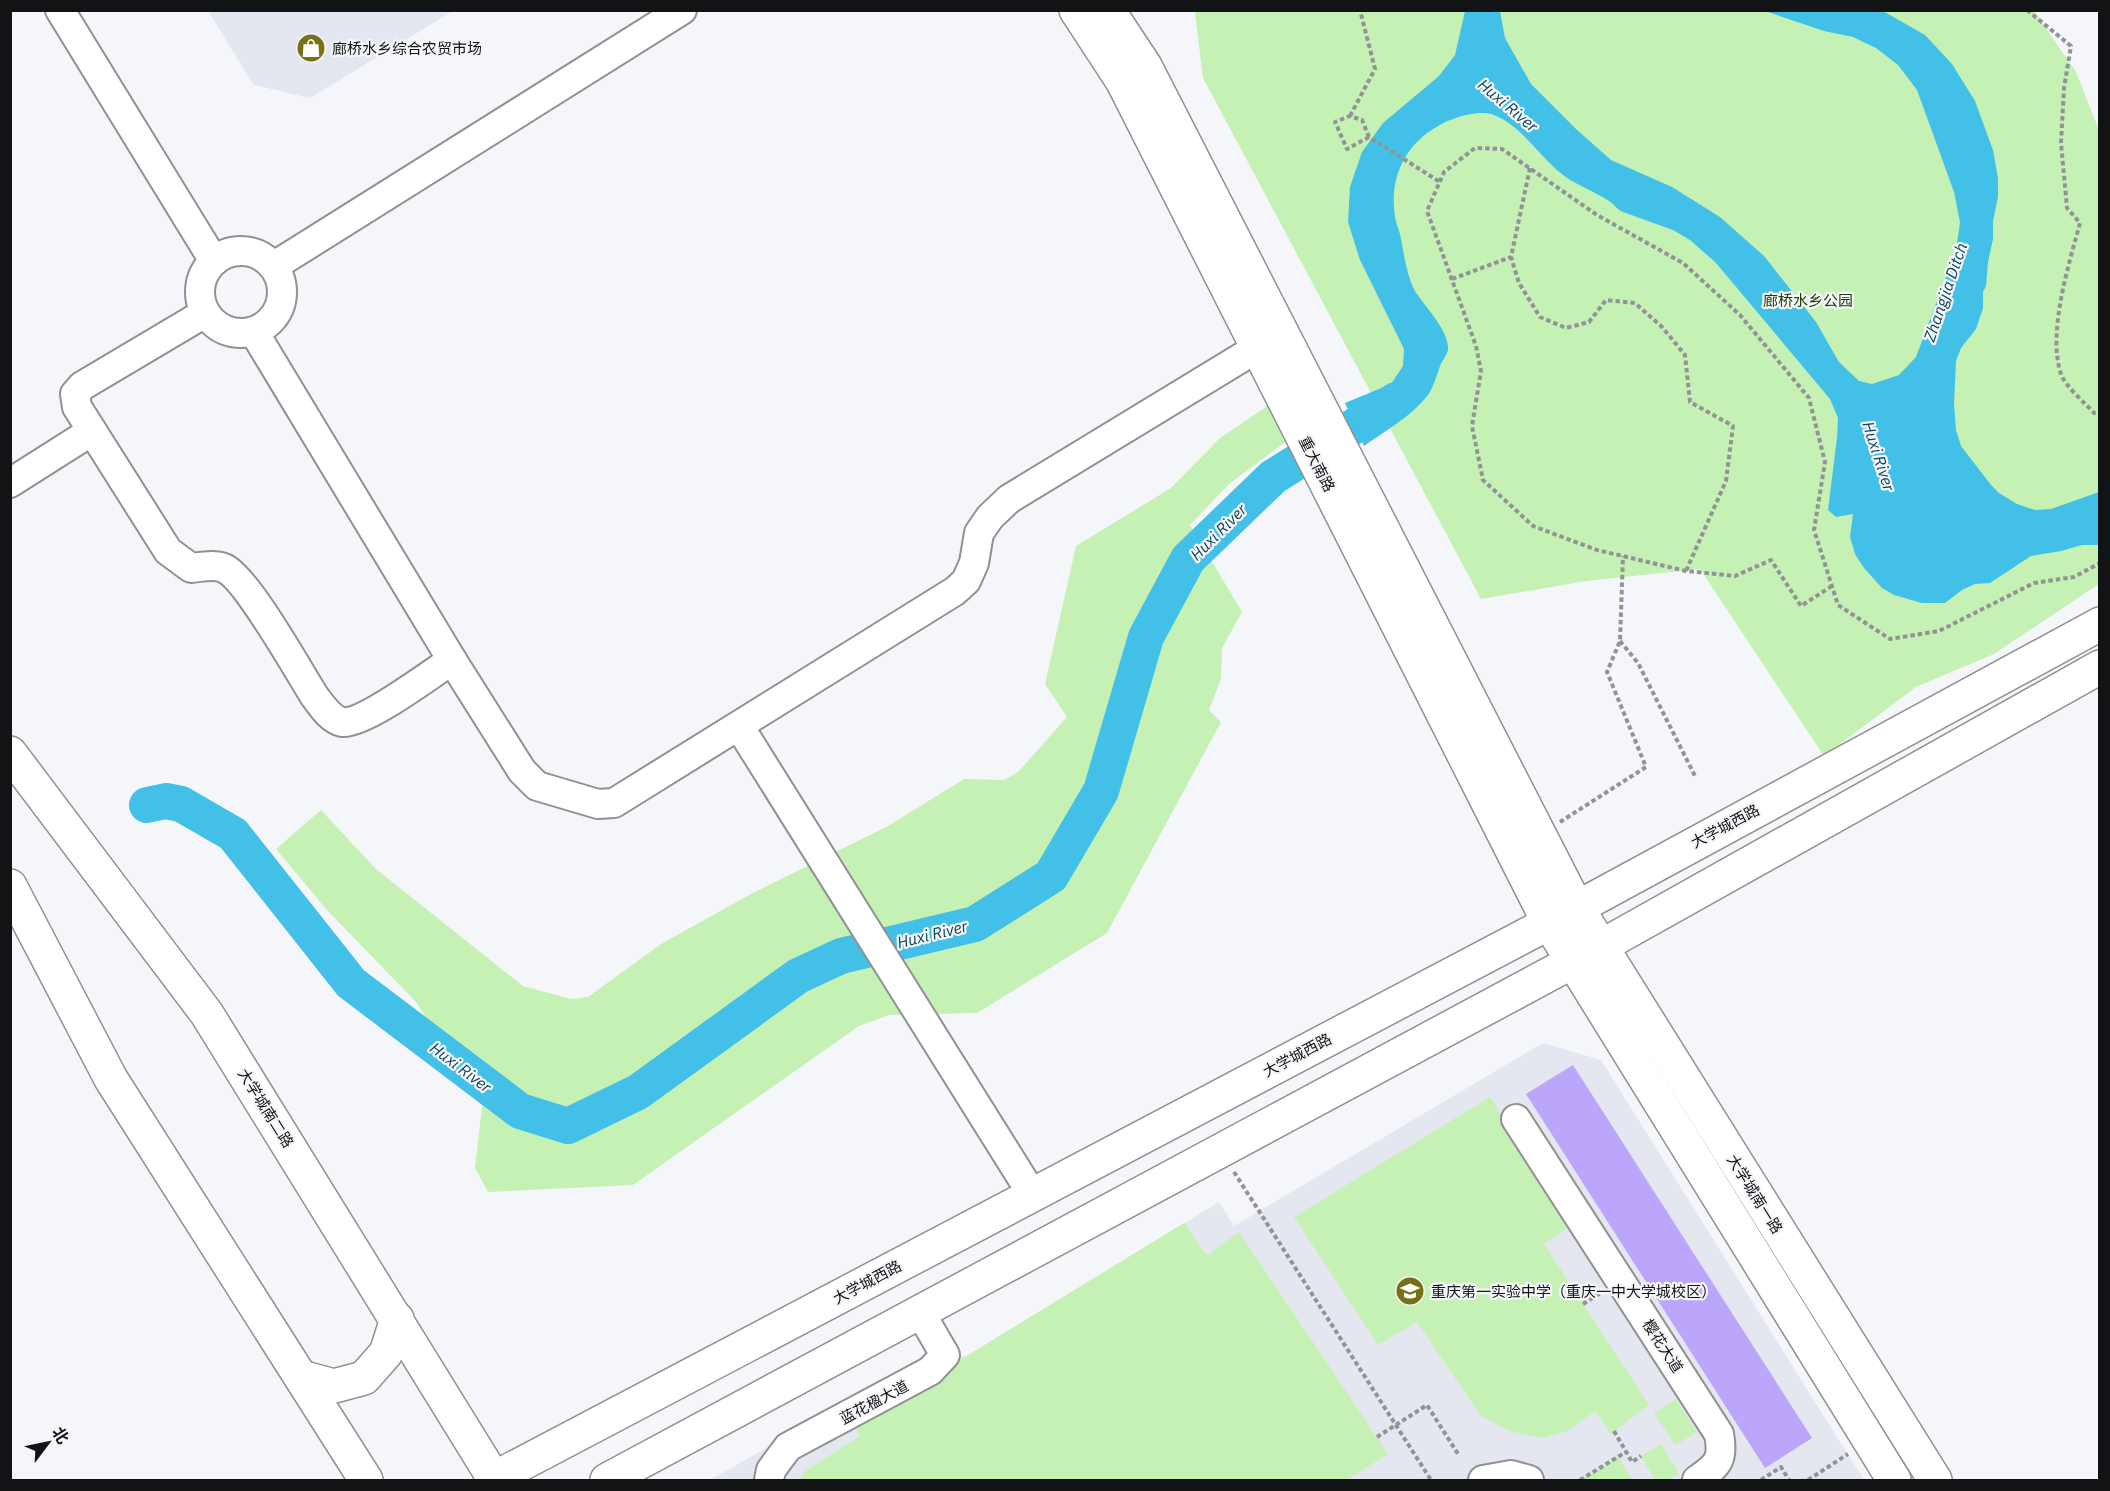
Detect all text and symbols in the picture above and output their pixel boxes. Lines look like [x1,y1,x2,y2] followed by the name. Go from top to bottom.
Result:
[295,32,327,64] shop icon: 廊桥水乡综合农贸市场
[332,39,482,58] place label: 廊桥水乡综合农贸市场
[1474,74,1543,136] water label: Huxi River
[1918,240,1971,345] water label: Zhangjia Ditch
[1763,291,1853,310] park label: 廊桥水乡公园
[1858,419,1900,494] water label: Huxi River
[1295,433,1339,495] street label: 重大南路
[1186,499,1251,564] water label: Huxi River
[1687,800,1763,852] street label: 大学城西路
[895,915,970,952] water label: Huxi River
[1259,1029,1335,1081] street label: 大学城西路
[426,1037,497,1097] water label: Huxi River
[234,1065,298,1151] street label: 大学城南二路
[1723,1151,1787,1237] street label: 大学城南一路
[829,1256,905,1308] street label: 大学城西路
[1394,1275,1426,1307] school or university icon: 重庆第一实验中学（重庆一中大学城校区）
[1431,1282,1716,1301] place label: 重庆第一实验中学（重庆一中大学城校区）
[1639,1316,1687,1376] street label: 樱花大道
[836,1376,912,1428] street label: 蓝花楹大道
[18,1413,78,1473] north arrow
[48,1423,73,1447] text: 北

